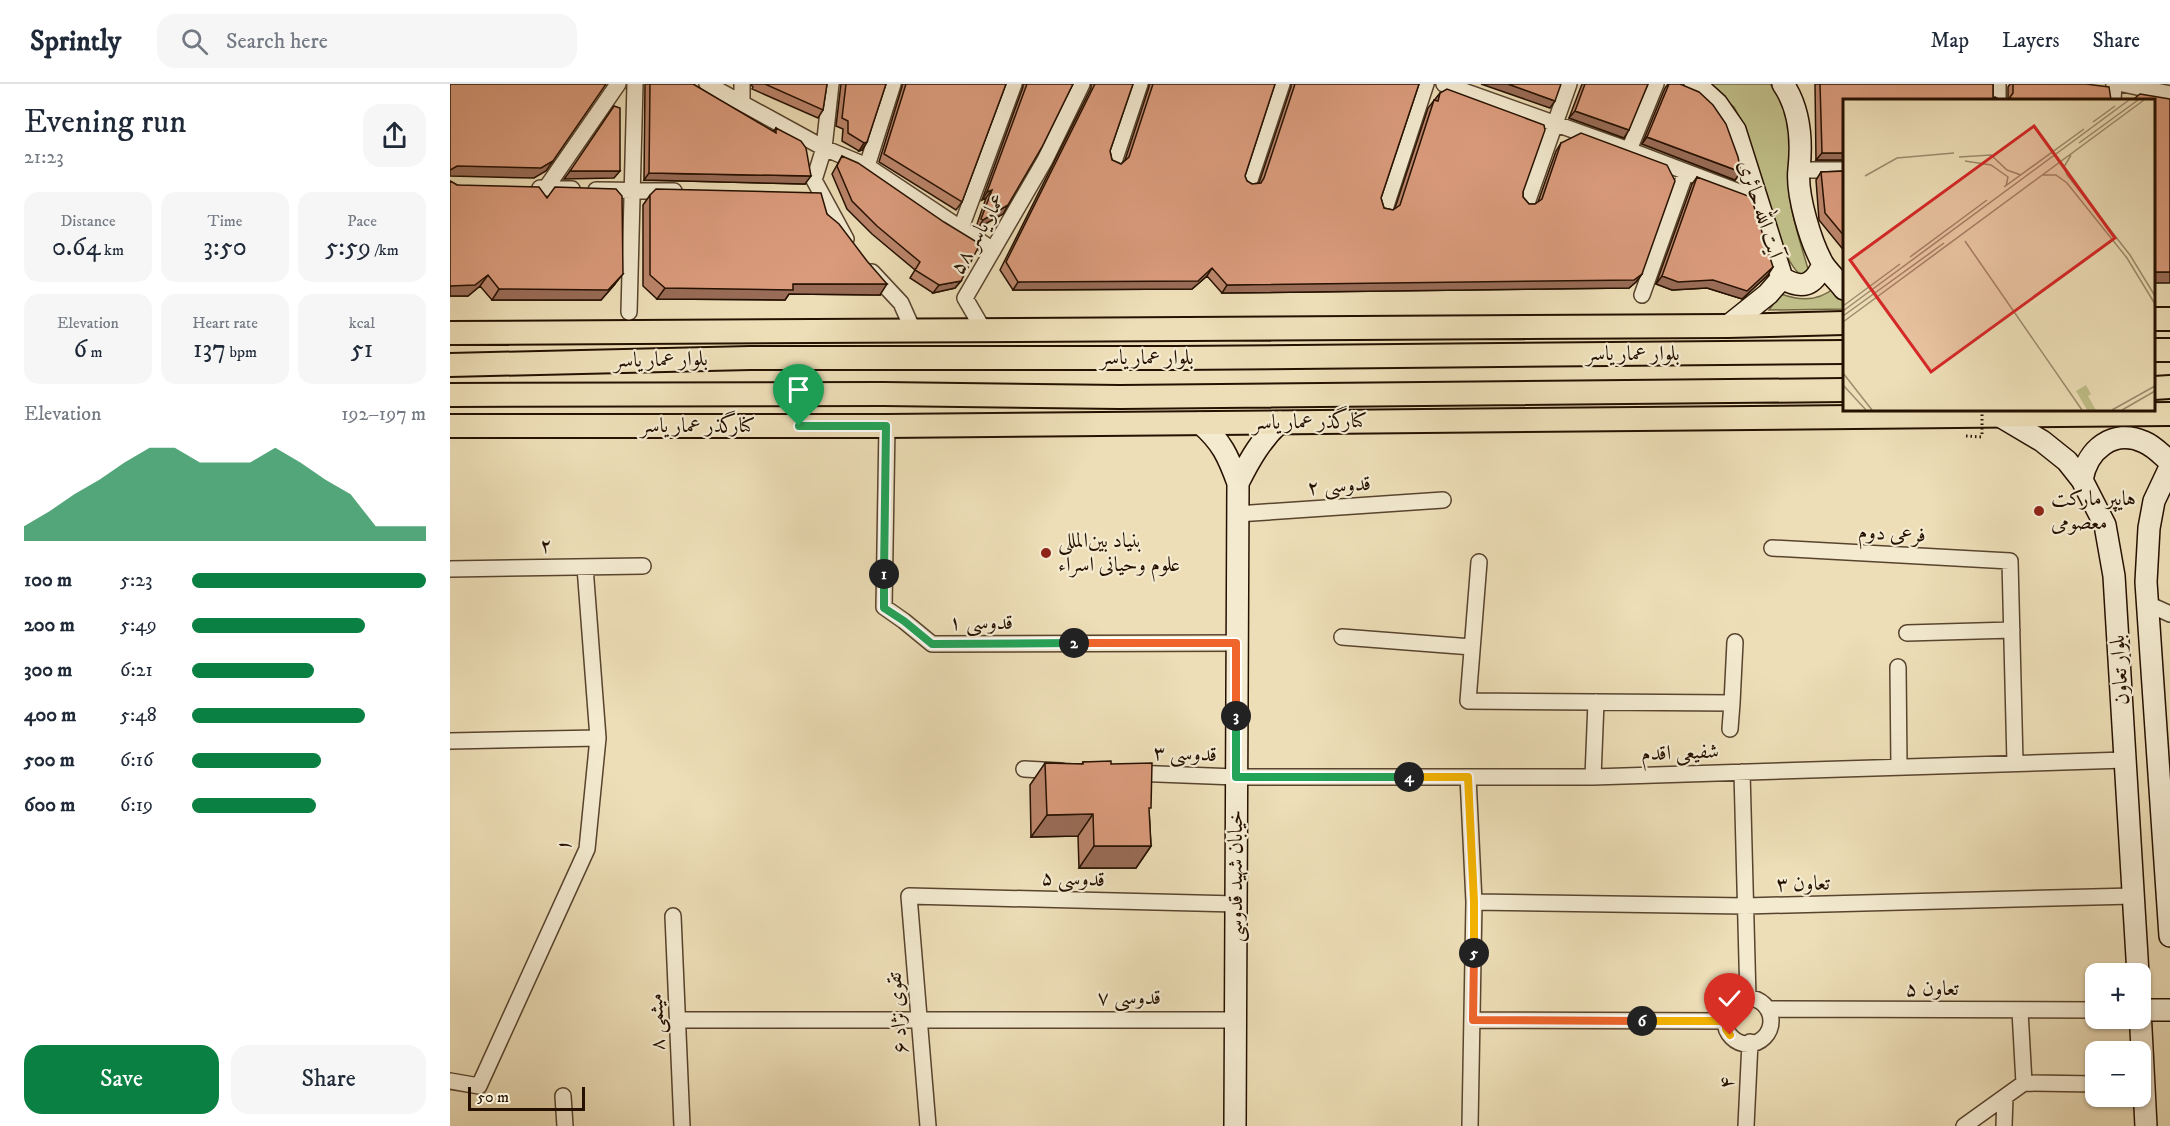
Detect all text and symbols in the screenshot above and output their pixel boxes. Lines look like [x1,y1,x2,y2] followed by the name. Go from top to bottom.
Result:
[157,14,577,68] search box
[30,24,121,59] text: Sprintly
[178,25,211,58] icon: search
[226,28,328,55] text: Search here
[1930,28,1969,54] text: Map
[2002,28,2060,54] text: Layers
[2093,28,2140,54] text: Share
[1843,99,2155,411] inset map
[24,102,186,143] text: Evening run
[363,104,426,167] button: share
[24,145,64,170] text: 21:23
[1732,155,1794,264] street label: آیت الله حائری
[944,189,1012,279] street label: عمار یاسر ۵۸
[60,211,116,231] text: Distance
[208,211,242,231] text: Time
[347,211,377,231] text: Pace
[52,231,101,264] text: 0.64
[203,231,247,264] text: 3:50
[325,231,371,264] text: 5:59
[101,240,124,260] text: km
[371,240,399,260] text: /km
[57,313,119,333] text: Elevation
[192,313,258,333] text: Heart rate
[349,313,375,333] text: kcal
[74,333,87,366] text: 6
[193,333,226,366] text: 137
[351,333,373,366] text: 51
[1584,341,1680,367] street label: بلوار عمار یاسر
[87,342,103,362] text: m
[226,342,257,362] text: bpm
[1098,345,1194,371] street label: بلوار عمار یاسر
[612,346,708,374] street label: بلوار عمار یاسر
[773,364,824,426] pin
[782,373,815,406] icon: arrive
[24,402,101,427] text: Elevation
[341,402,426,427] text: 192–197 m
[1250,405,1368,436] street label: کنارگذر عمار یاسر
[639,410,755,439] street label: کنارگذر عمار یاسر
[1306,471,1372,502] street label: قدوسی ۲
[2051,486,2136,536] place label: هایپر مارکت معصومی
[2032,504,2046,518] marker: هایپر مارکت معصومی
[1857,519,1927,553] street label: فرعی دوم
[1058,528,1180,582] place label: بنیاد بین‌المللی علوم وحیانی اسراء
[540,533,552,559] street label: ۲
[1039,546,1053,560] marker: بنیاد بین‌المللی علوم وحیانی اسراء
[869,559,899,589] pin: 1
[881,564,887,584] text: 1
[24,568,72,593] text: 100 m
[120,568,152,593] text: 5:23
[949,610,1013,637] street label: قدوسی ۱
[24,613,75,638] text: 200 m
[120,613,157,638] text: 5:49
[1059,628,1089,658] pin: 2
[1070,633,1078,653] text: 2
[2105,634,2135,706] street label: بلوار تعاون
[24,658,72,683] text: 300 m
[120,658,153,683] text: 6:21
[1221,701,1251,731] pin: 3
[24,703,76,728] text: 400 m
[120,703,157,728] text: 5:48
[1233,706,1239,726] text: 3
[1640,739,1720,771] street label: شفیعی اقدم
[1153,740,1217,769] street label: قدوسی ۳
[24,748,75,773] text: 500 m
[120,748,153,773] text: 6:16
[1394,762,1424,792] pin: 4
[1404,767,1414,787] text: 4
[24,793,75,818] text: 600 m
[120,793,153,818] text: 6:19
[1223,810,1250,942] street label: خیابان شهید قدوسی
[550,835,578,855] street label: ۱
[1041,865,1105,894] street label: قدوسی ۵
[1776,871,1831,897] street label: تعاون ۳
[1459,938,1489,968] pin: 5
[1470,943,1478,963] text: 5
[2085,963,2151,1107] map controls
[2085,963,2151,1029] button: +
[881,970,915,1055] street label: تقوی نژاد ۶
[1704,973,1755,1035] pin
[1905,976,1960,1002] street label: تعاون ۵
[1713,982,1746,1015] icon: check
[1097,985,1161,1012] street label: قدوسی ۷
[643,993,671,1051] street label: میثمی ۸
[1627,1006,1657,1036] pin: 6
[1638,1011,1646,1031] text: 6
[2085,1041,2151,1107] button: −
[24,1045,219,1114] button: Save
[231,1045,426,1114] button: Share
[1714,1076,1740,1090] street label: ۴
[468,1084,585,1112] scale bar
[477,1087,509,1107] text: 50 m

